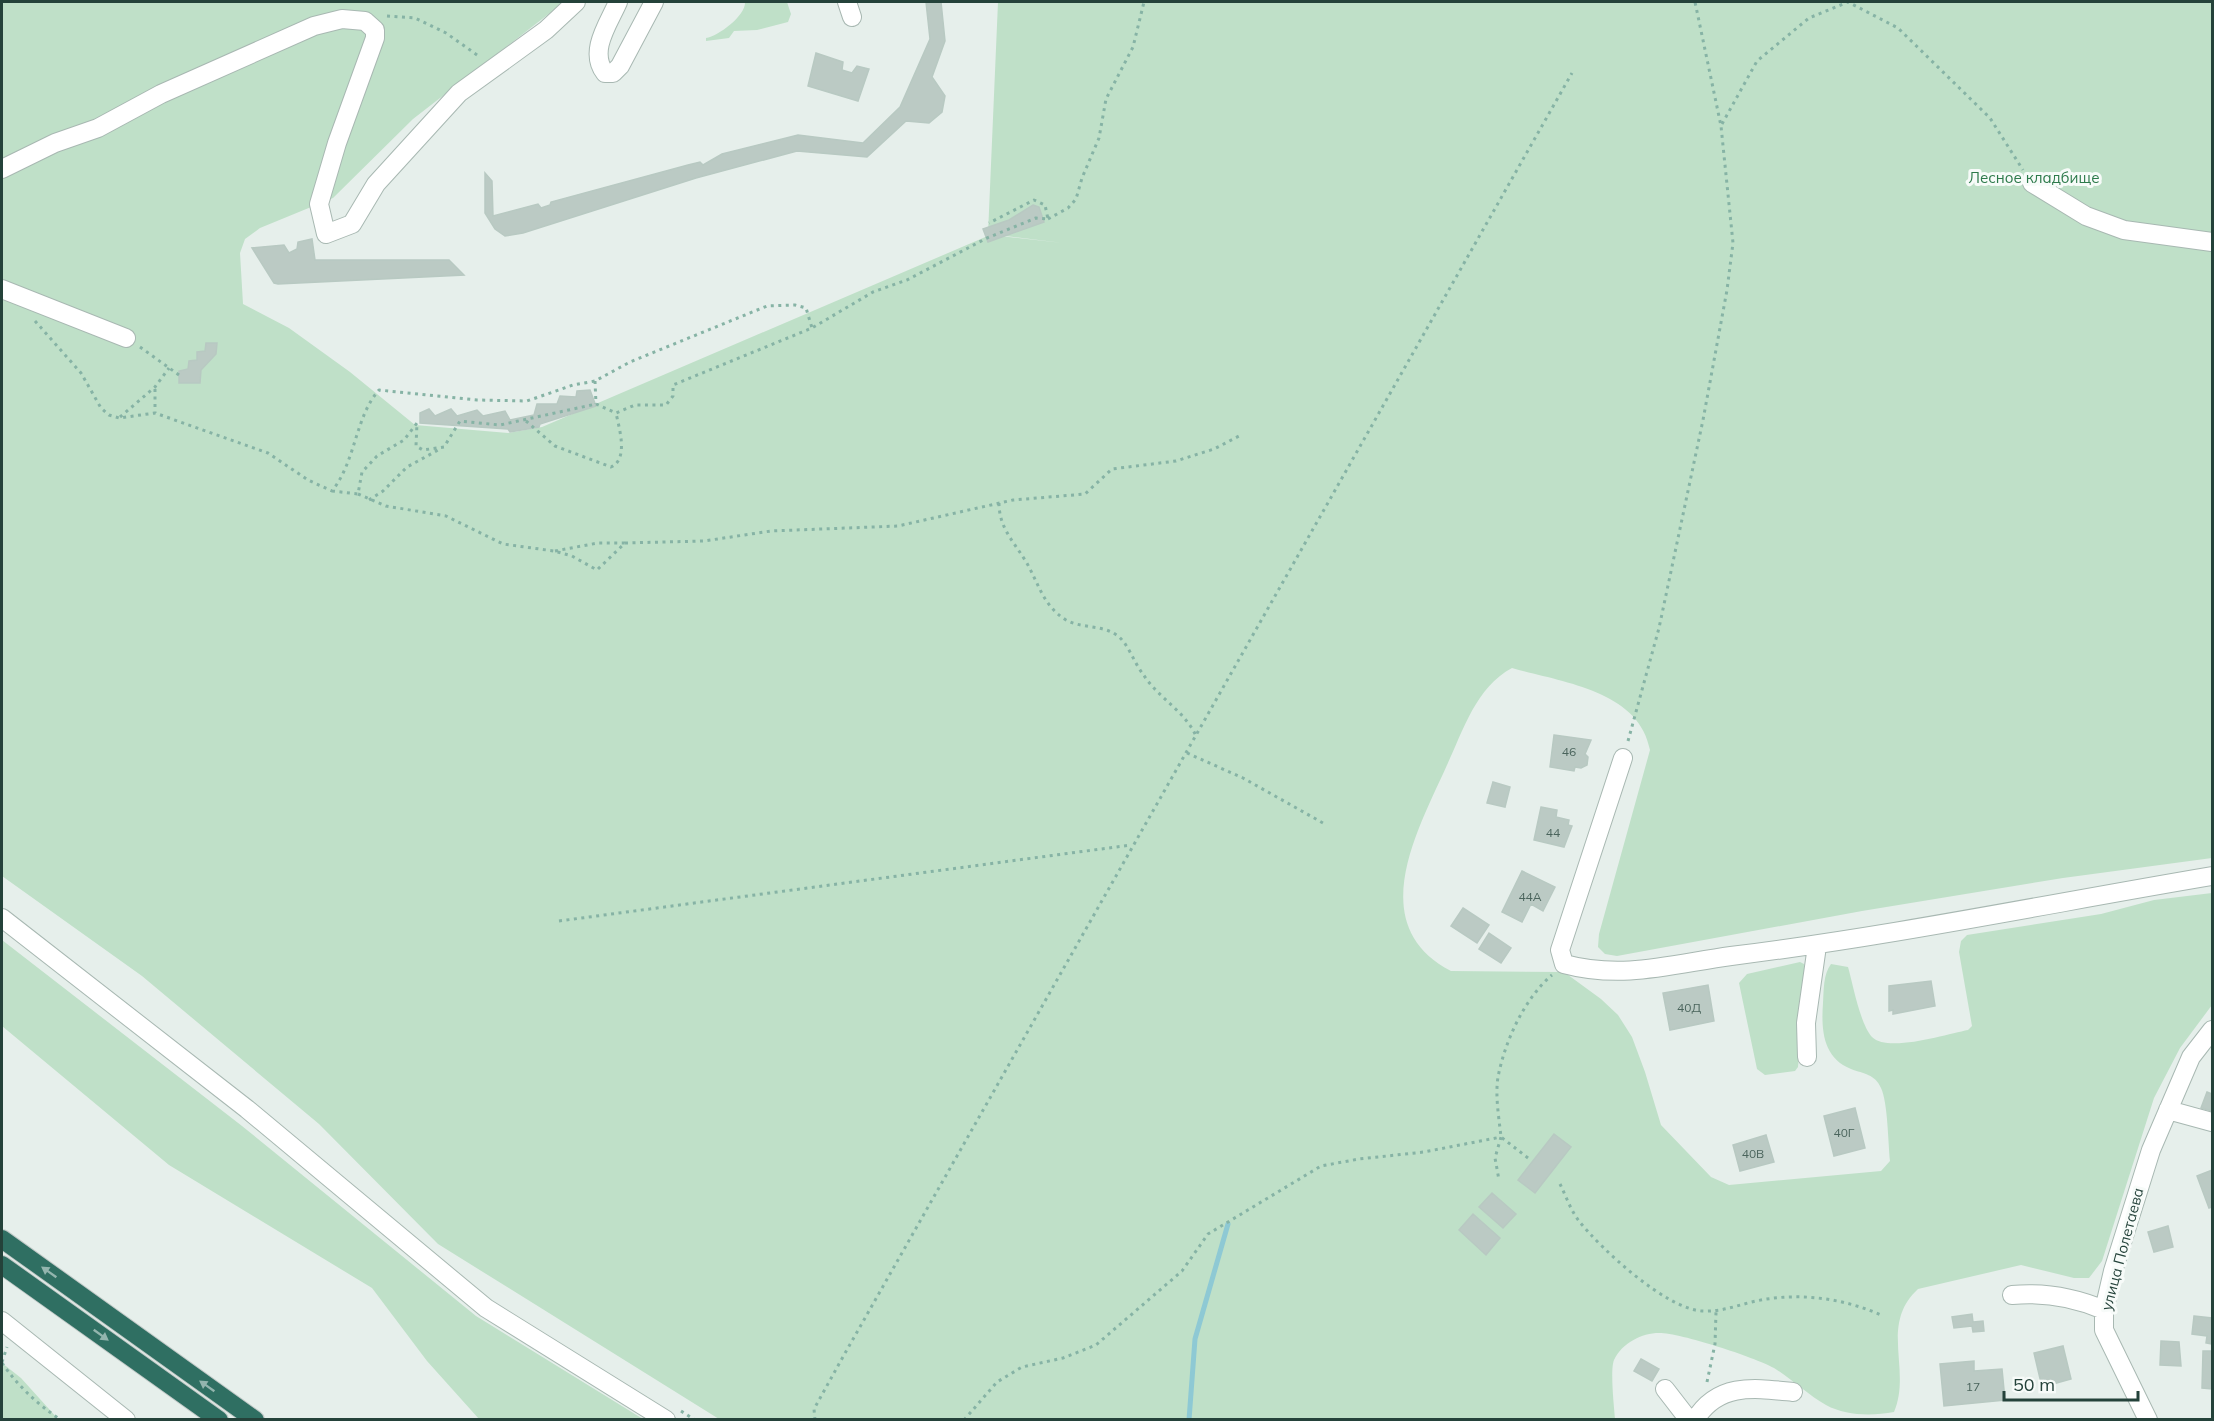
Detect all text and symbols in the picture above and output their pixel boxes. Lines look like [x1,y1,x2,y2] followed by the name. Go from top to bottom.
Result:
[1969,168,2099,187] park label: Лесное кладбище
[1562,744,1576,759] house number: 46
[1546,825,1560,840] house number: 44
[1518,889,1542,904] house number: 44А
[1677,1000,1701,1015] house number: 40Д
[1833,1125,1855,1140] house number: 40Г
[1742,1146,1764,1161] house number: 40В
[2096,1185,2148,1313] street label: улица Полетаева
[41,1266,57,1278] one-way arrow
[92,1329,108,1341] one-way arrow
[2004,1364,2138,1402] scale bar
[2013,1373,2055,1396] text: 50 m
[1966,1379,1980,1394] house number: 17
[200,1380,215,1392] one-way arrow

